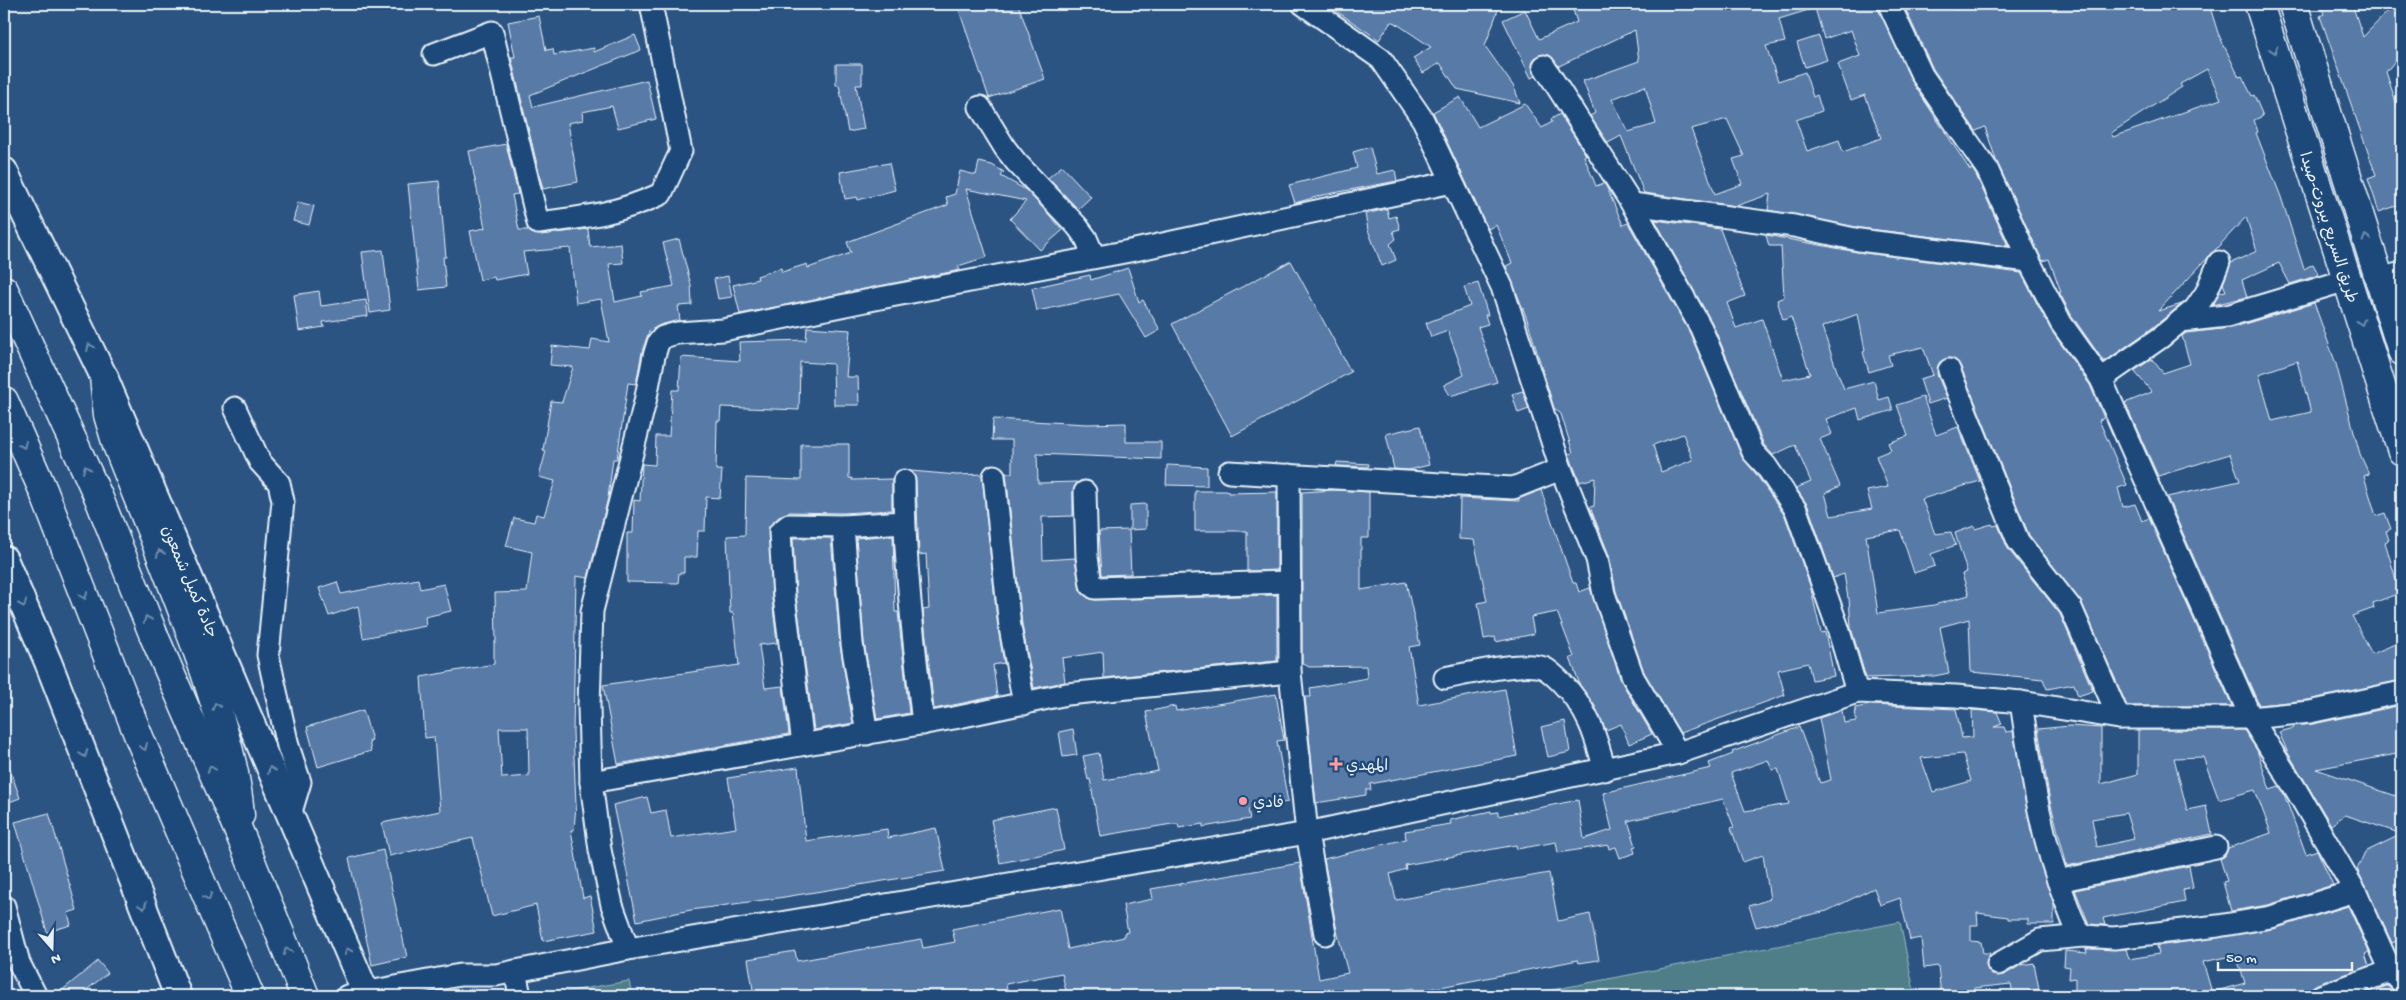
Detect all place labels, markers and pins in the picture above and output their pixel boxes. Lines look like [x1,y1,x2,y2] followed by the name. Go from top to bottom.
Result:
[1330,758,1342,770] marker: المهدي
[1346,758,1388,777] place label: المهدي
[1237,795,1249,807] marker: فادي
[1253,795,1284,814] place label: فادي

